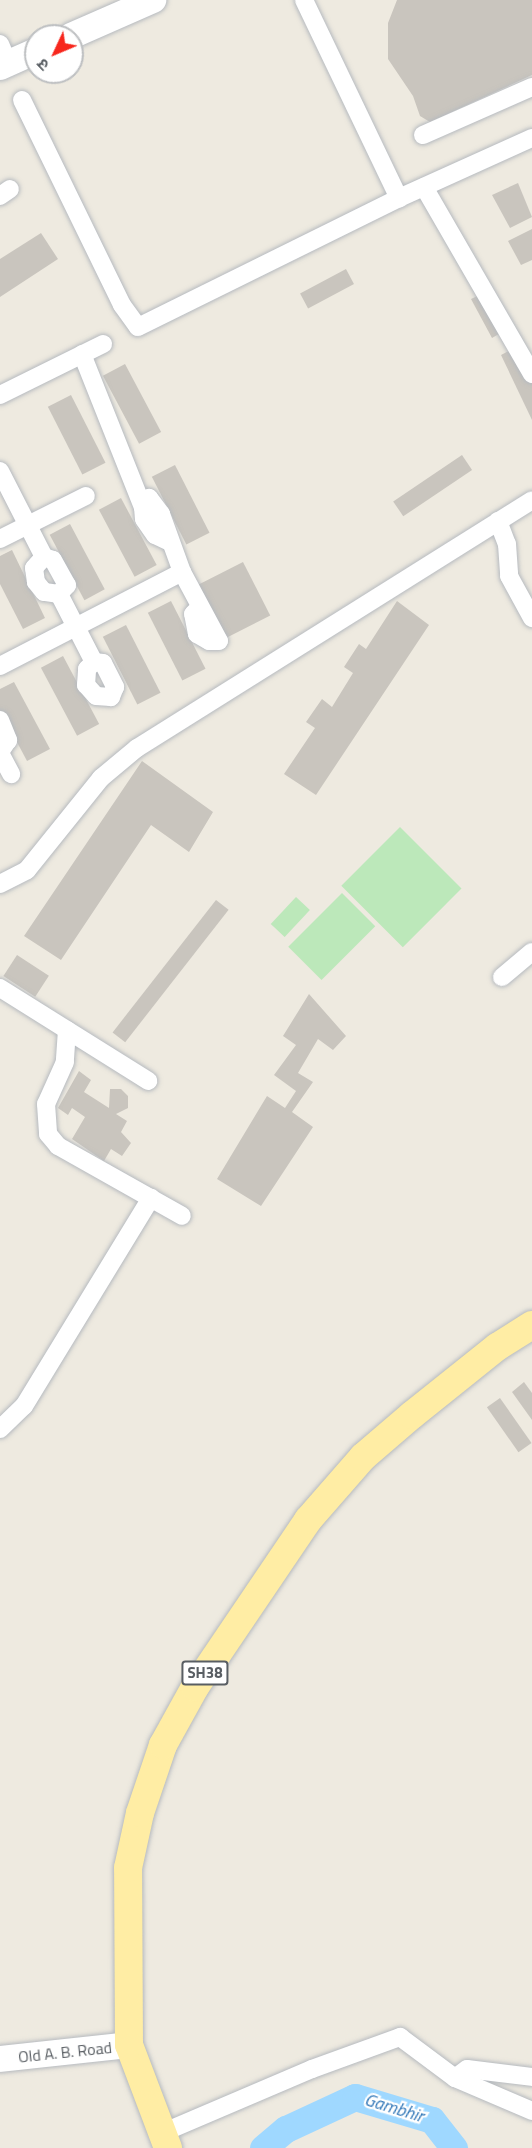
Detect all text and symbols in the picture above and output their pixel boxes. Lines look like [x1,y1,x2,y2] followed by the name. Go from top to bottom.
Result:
[24,24,84,84] north arrow
[31,53,54,77] text: उ
[181,1661,229,1685] road number: SH38
[17,2038,113,2066] street label: Old A. B. Road
[362,2089,426,2127] water label: Gambhir

